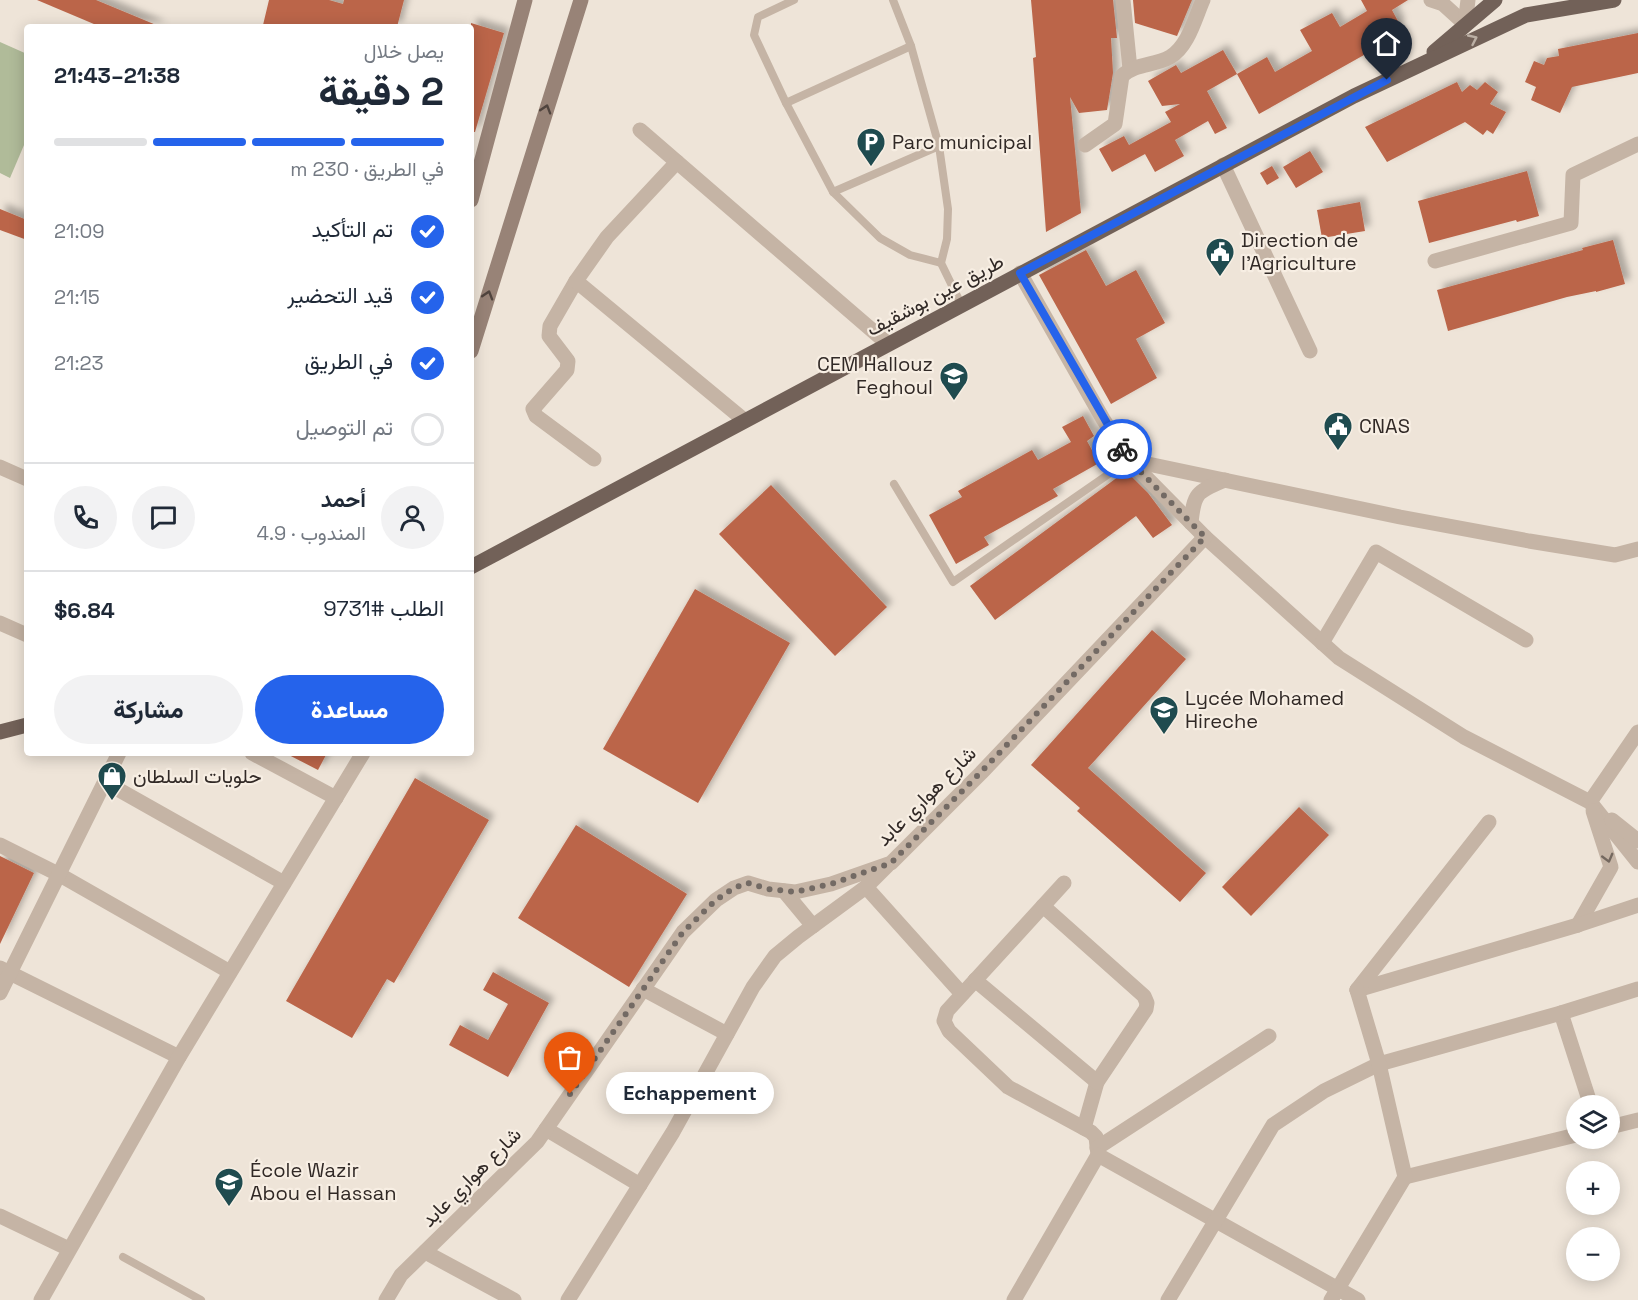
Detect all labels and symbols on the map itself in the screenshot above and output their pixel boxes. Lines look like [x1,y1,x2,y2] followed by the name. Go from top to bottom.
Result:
[1361,18,1412,80] pin
[1467,34,1478,46] one-way arrow
[539,104,551,115] one-way arrow
[855,126,887,168] parking icon: Parc municipal
[892,129,1032,155] place label: Parc municipal
[1241,227,1358,276] place label: Direction de l'Agriculture
[1204,236,1236,278] public building icon: Direction de l'Agriculture
[862,248,1008,342] street label: طريق عين بوشقيف
[481,290,493,301] one-way arrow
[817,351,933,400] place label: CEM Hallouz Feghoul
[938,360,970,402] school or university icon: CEM Hallouz Feghoul
[1322,410,1354,452] public building icon: CNAS
[1359,413,1410,439] place label: CNAS
[1092,419,1152,479] courier
[1185,685,1344,734] place label: Lycée Mohamed Hireche
[1148,694,1180,736] school or university icon: Lycée Mohamed Hireche
[870,740,984,854] street label: شارع هواري عابد
[96,760,128,802] shop icon: حلويات السلطان
[133,763,262,789] place label: حلويات السلطان
[1600,853,1613,863] one-way arrow
[544,1032,595,1094] pin
[606,1073,774,1115] callout: Echappement
[415,1121,529,1235] street label: شارع هواري عابد
[250,1157,396,1206] place label: École Wazir Abou el Hassan
[213,1166,245,1208] school or university icon: École Wazir Abou el Hassan

